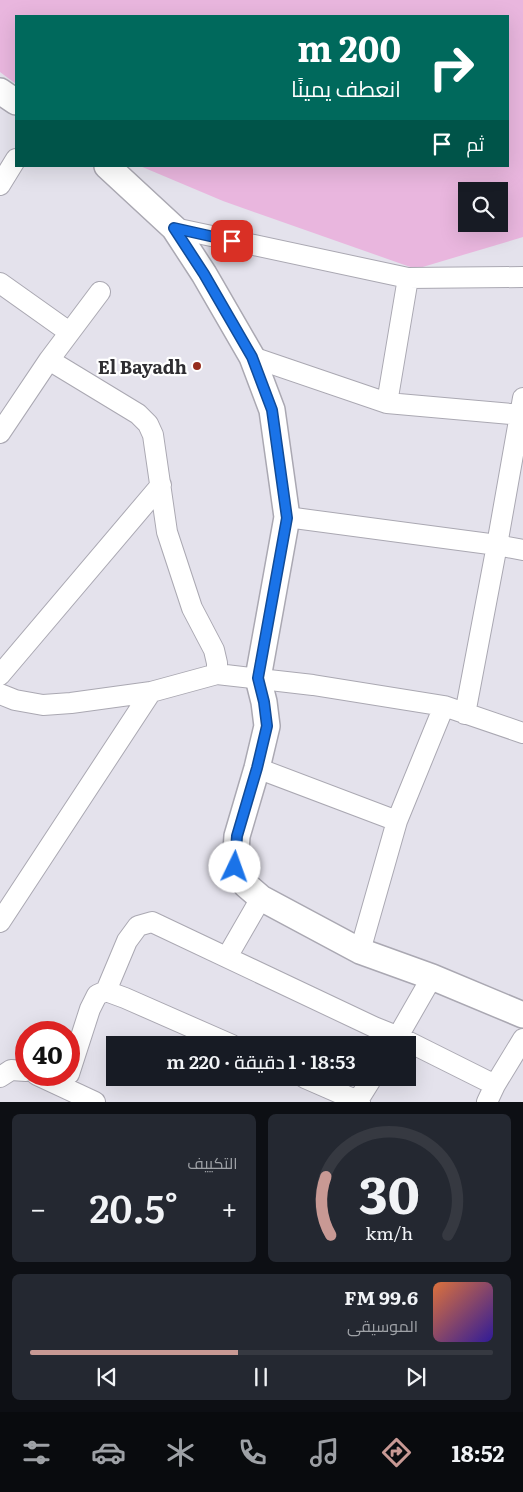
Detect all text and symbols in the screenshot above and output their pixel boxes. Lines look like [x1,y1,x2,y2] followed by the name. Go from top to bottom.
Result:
[297,21,401,73] text: 200 m
[419,35,484,100] icon: right
[291,71,401,104] text: انعطف يمينًا
[466,129,484,157] text: ثم
[428,130,456,158] icon: arrive
[458,182,508,232] map controls
[458,182,508,232] button: search
[211,220,253,262] pin
[218,227,246,255] icon: arrive
[98,353,187,380] place label: El Bayadh
[191,360,203,372] marker: El Bayadh
[208,840,260,892] position arrow
[15,1021,80,1086] speed limit sign: 40
[166,1047,356,1075] text: 18:53 · 1 دقيقة · 220 m
[187,1150,238,1174] text: التكييف
[359,1153,420,1230] text: 30
[90,1178,178,1235] text: 20.5°
[30,1186,46,1228] text: −
[221,1186,238,1228] text: +
[365,1219,413,1246] text: km/h
[344,1283,418,1311] text: 99.6 FM
[347,1313,418,1337] text: الموسيقى
[93,1363,121,1391] icon: previous
[247,1363,275,1391] icon: pause
[402,1363,430,1391] icon: next
[19,1435,54,1470] icon: filters
[91,1435,126,1470] icon: car
[163,1435,198,1470] icon: climate
[235,1435,270,1470] icon: phone
[307,1435,342,1470] icon: music
[379,1435,414,1470] icon: directions
[452,1436,504,1469] text: 18:52

